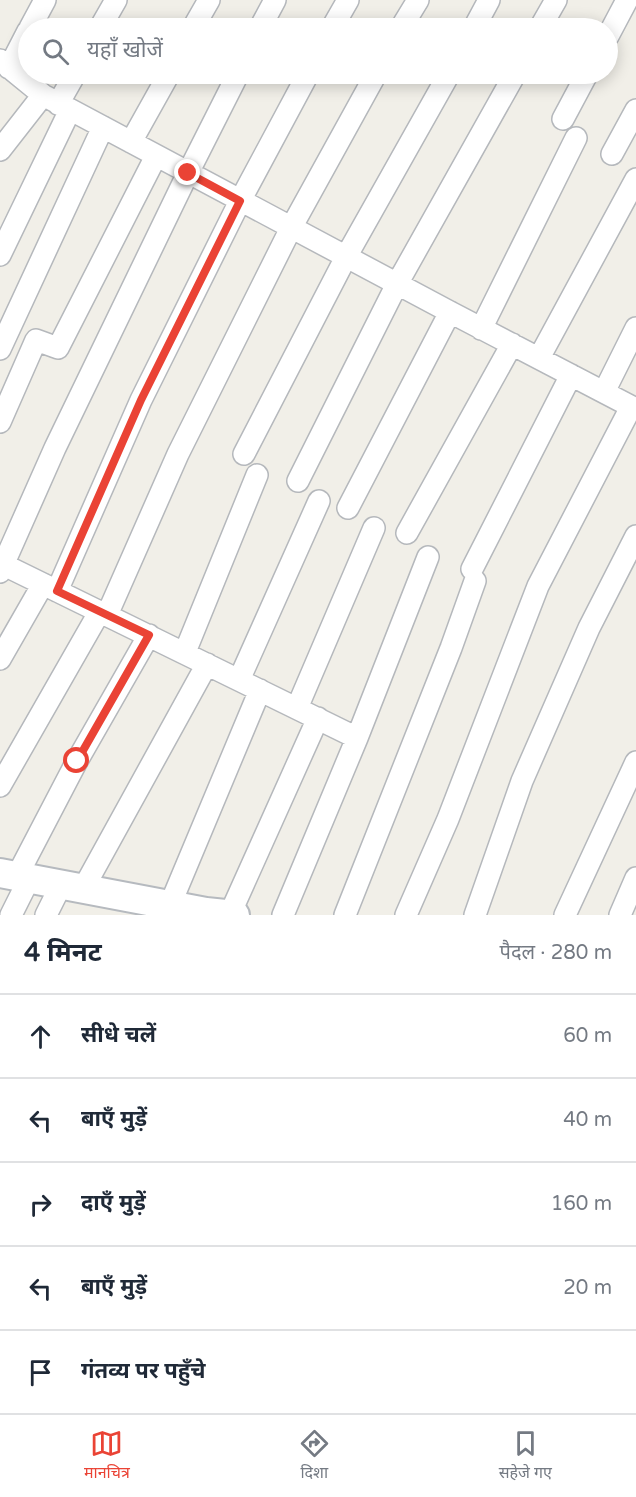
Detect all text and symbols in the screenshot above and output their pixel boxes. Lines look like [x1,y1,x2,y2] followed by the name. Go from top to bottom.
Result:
[18,18,618,84] search box
[39,35,72,68] icon: search
[87,37,163,63] text: यहाँ खोजें
[174,159,200,185] route end
[63,747,89,773] route start
[24,937,102,968] text: 4 मिनट
[500,941,612,965] text: पैदल · 280 m
[24,1020,57,1053] icon: ahead
[81,1022,156,1048] text: सीधे चलें
[563,1024,612,1048] text: 60 m
[24,1104,57,1137] icon: left
[81,1106,147,1132] text: बाएँ मुड़ें
[563,1108,612,1132] text: 40 m
[24,1188,57,1221] icon: right
[81,1190,146,1216] text: दाएँ मुड़ें
[551,1192,612,1216] text: 160 m
[24,1272,57,1305] icon: left
[81,1274,147,1300] text: बाएँ मुड़ें
[563,1276,612,1300] text: 20 m
[24,1356,57,1389] icon: arrive
[81,1358,206,1384] text: गंतव्य पर पहुँचे
[84,1427,130,1485] tab: मानचित्र
[298,1427,331,1485] tab: दिशा
[499,1427,552,1485] tab: सहेजे गए

